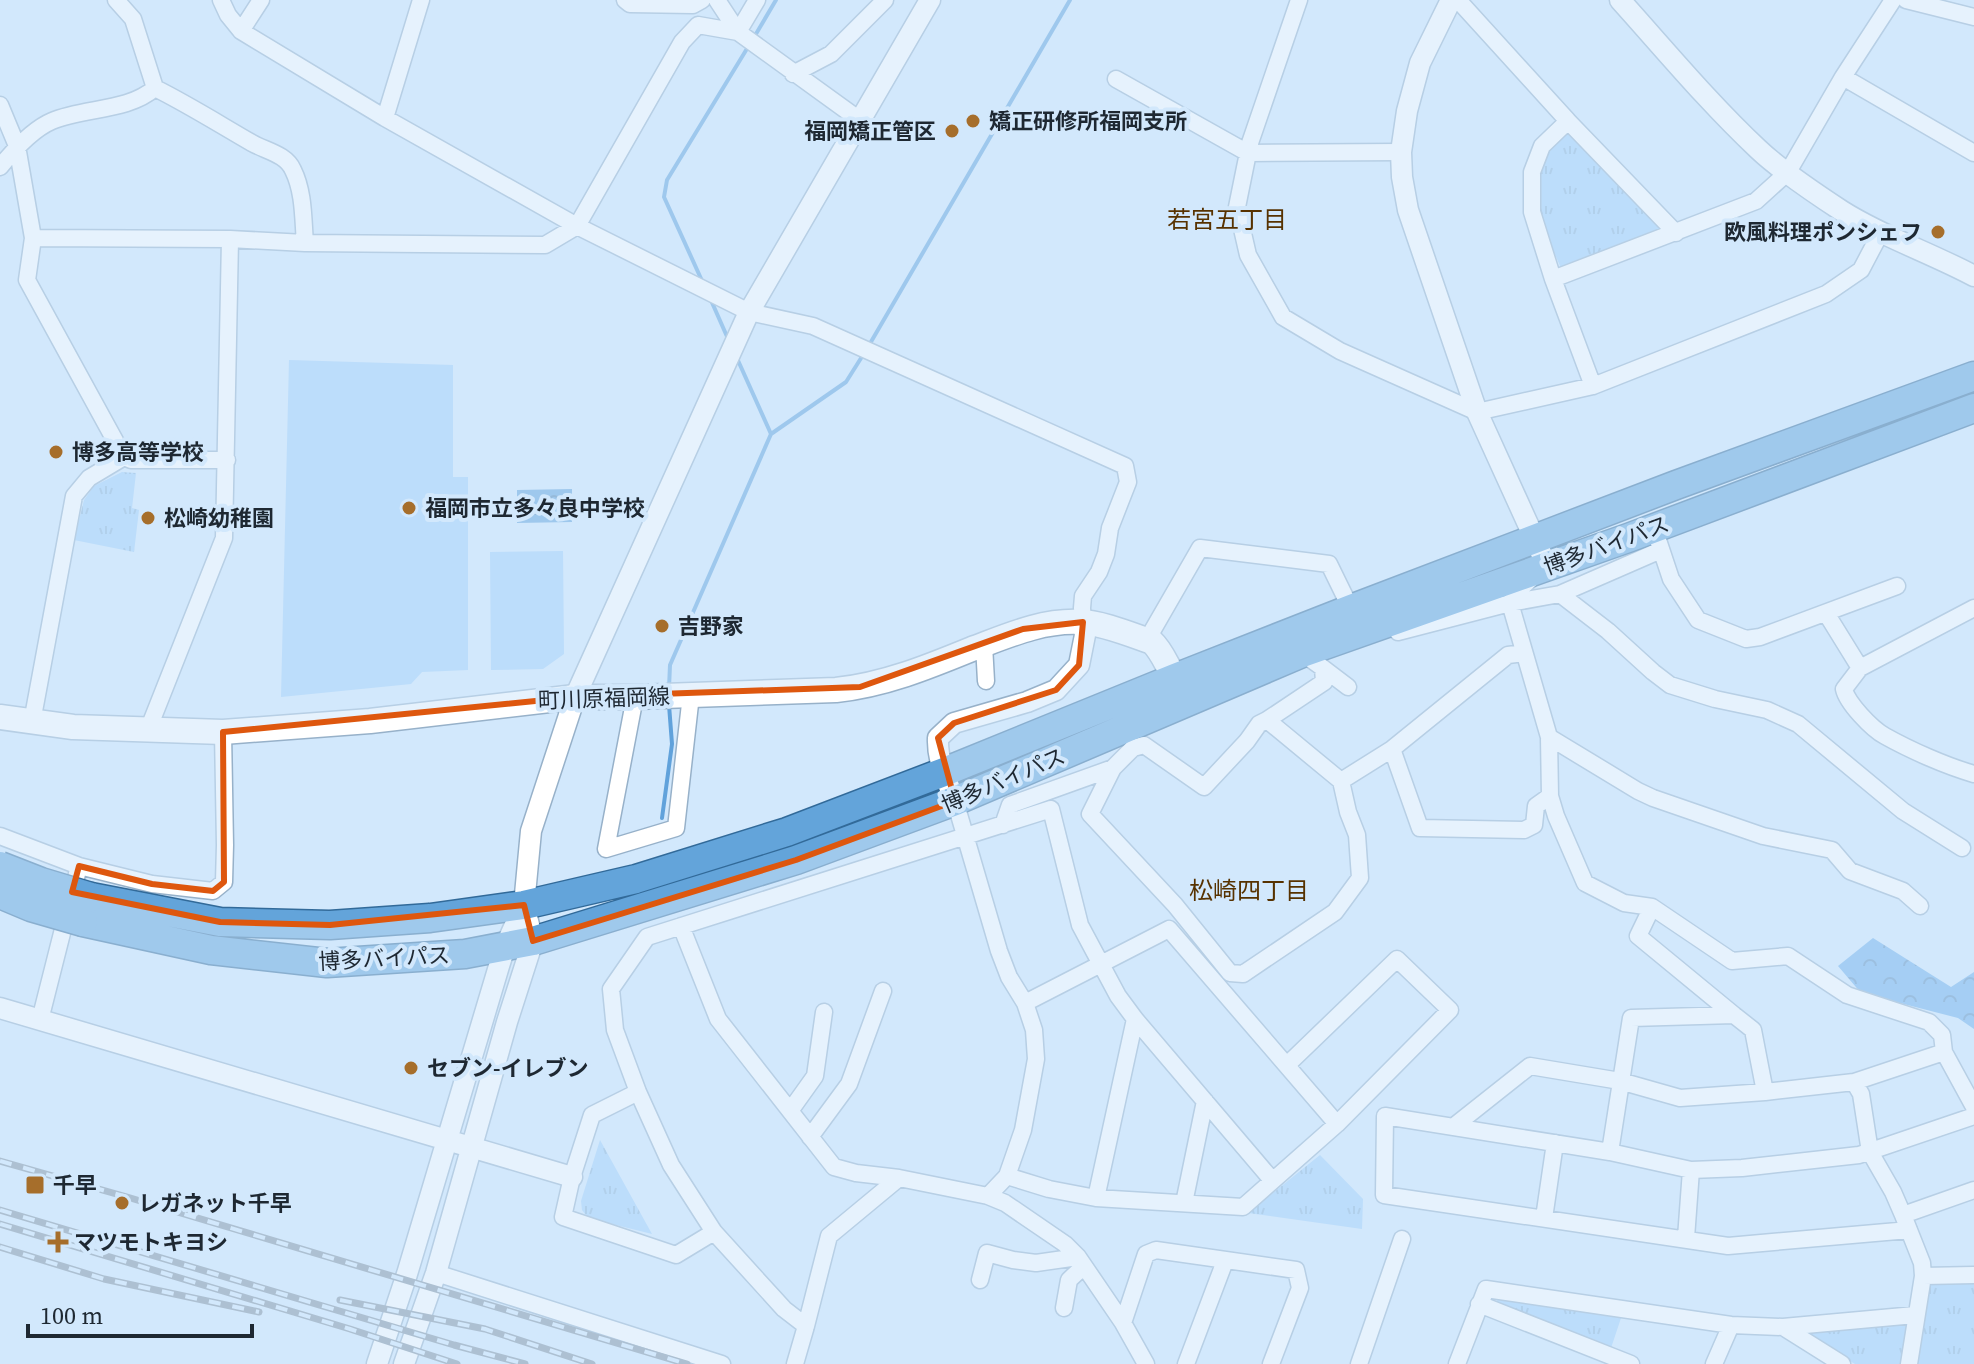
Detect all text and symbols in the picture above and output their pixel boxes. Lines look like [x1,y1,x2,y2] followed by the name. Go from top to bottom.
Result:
[989,106,1187,136] place label: 矯正研修所福岡支所
[964,112,982,130] marker: 矯正研修所福岡支所
[804,116,936,146] place label: 福岡矯正管区
[943,122,961,140] marker: 福岡矯正管区
[1167,203,1287,236] district label: 若宮五丁目
[1724,217,1922,247] place label: 欧風料理ポンシェフ
[1929,223,1947,241] marker: 欧風料理ポンシェフ
[72,437,204,467] place label: 博多高等学校
[47,443,65,461] marker: 博多高等学校
[425,493,645,523] place label: 福岡市立多々良中学校
[400,499,418,517] marker: 福岡市立多々良中学校
[164,503,274,533] place label: 松崎幼稚園
[1539,508,1673,582] street label: 博多バイパス
[139,509,157,527] marker: 松崎幼稚園
[678,611,744,641] place label: 吉野家
[653,617,671,635] marker: 吉野家
[538,681,670,715] street label: 町川原福岡線
[937,740,1069,820] street label: 博多バイパス
[1189,874,1309,907] district label: 松崎四丁目
[318,940,450,976] street label: 博多バイパス
[427,1053,588,1083] place label: セブン-イレブン
[402,1059,420,1077] marker: セブン-イレブン
[53,1170,97,1200] place label: 千早
[24,1174,46,1196] marker: 千早
[138,1188,292,1218] place label: レガネット千早
[113,1194,131,1212] marker: レガネット千早
[74,1227,228,1257] place label: マツモトキヨシ
[49,1233,67,1251] marker: マツモトキヨシ
[28,1288,252,1338] scale bar
[40,1299,103,1332] text: 100 m

